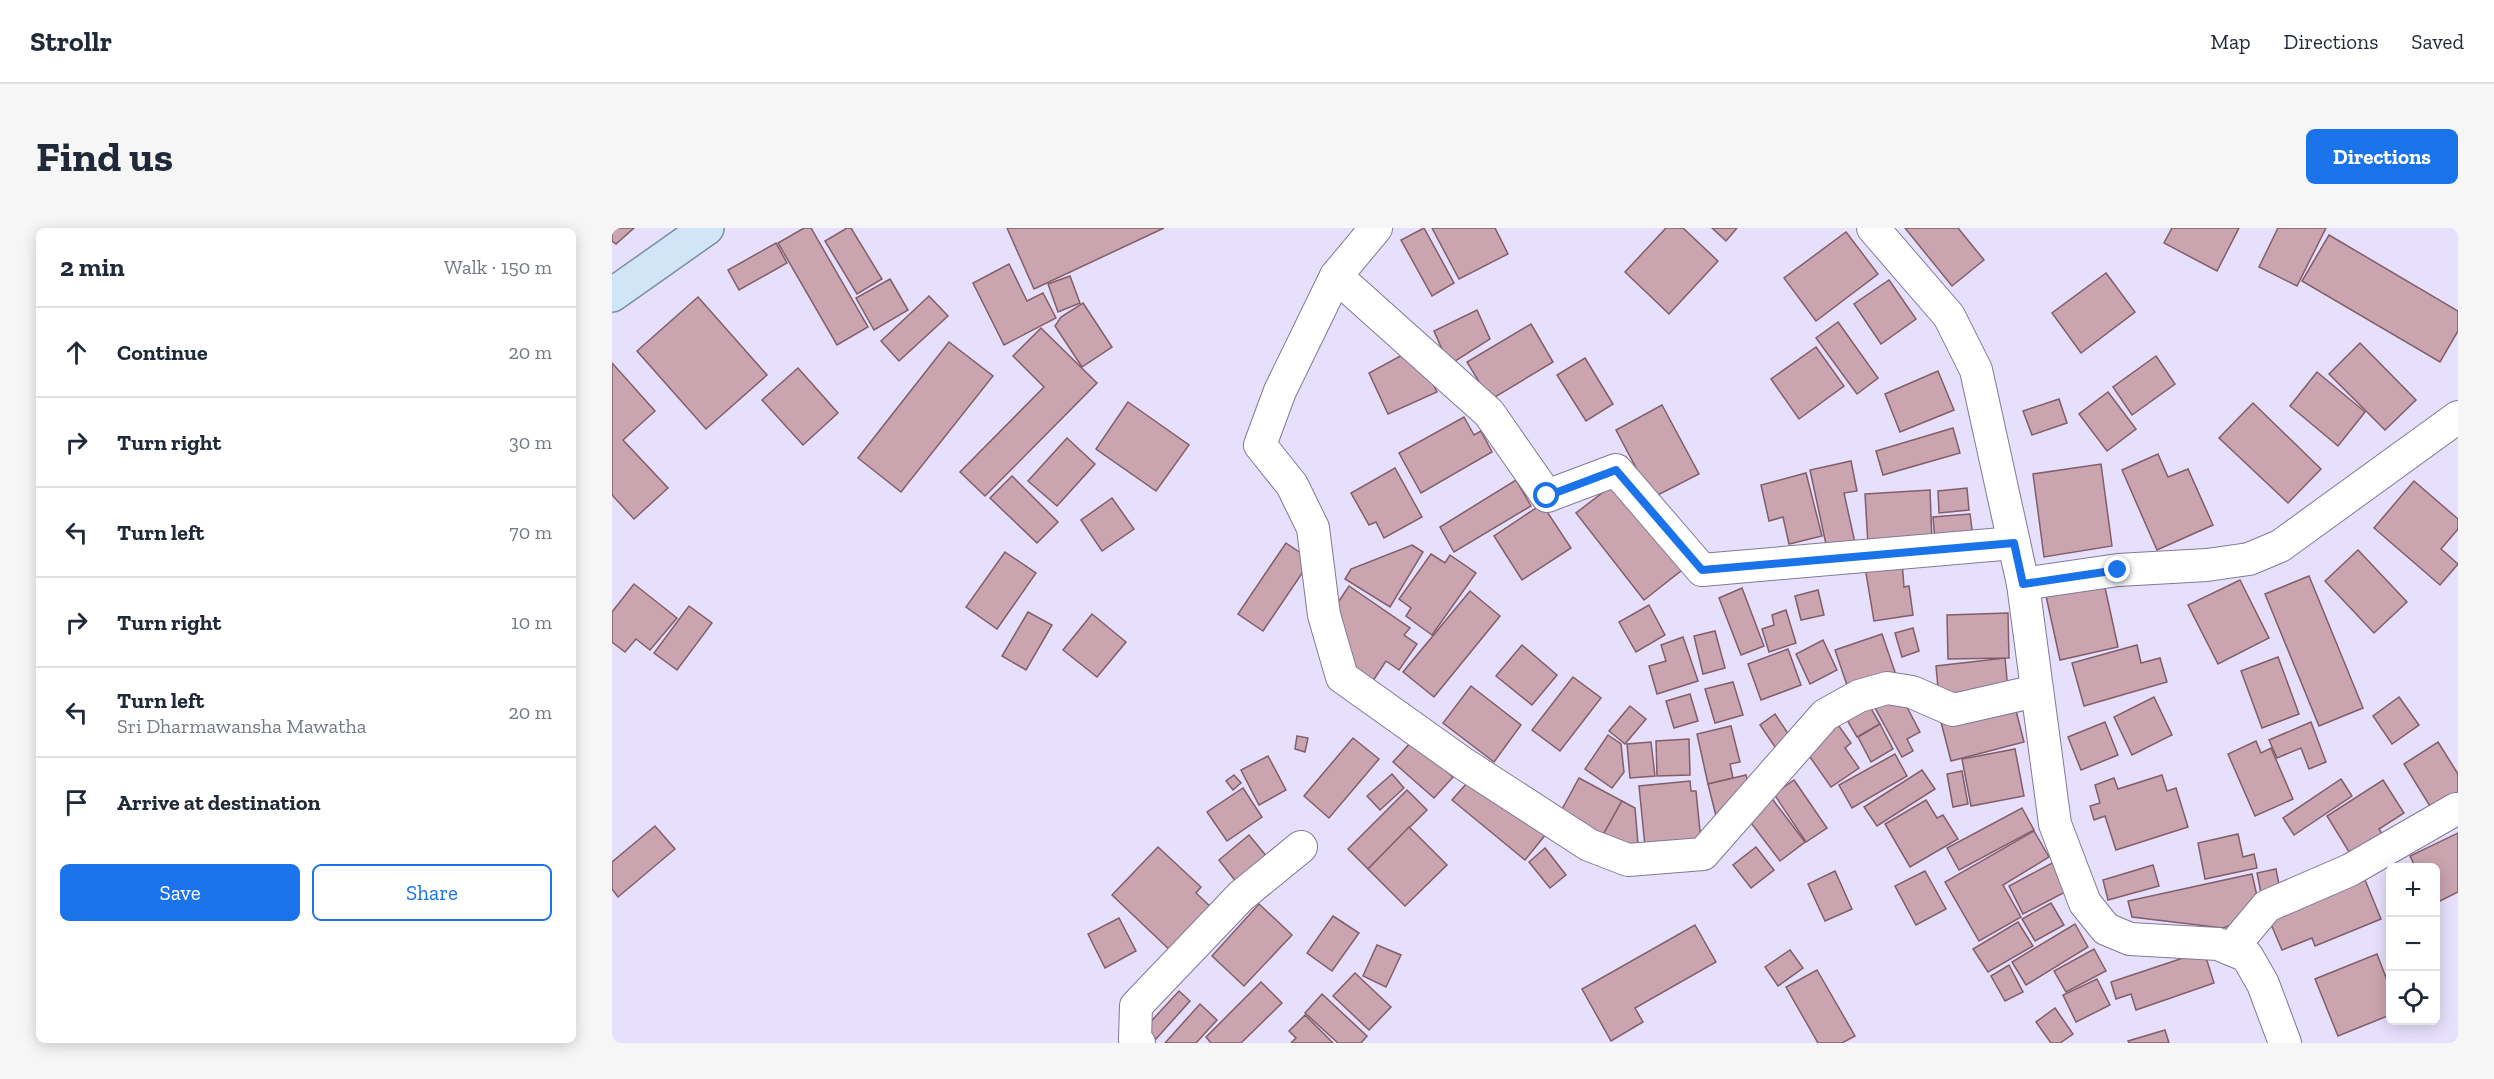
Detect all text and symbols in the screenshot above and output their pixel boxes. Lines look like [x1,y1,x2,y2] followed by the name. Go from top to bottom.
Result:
[30,25,112,58] text: Strollr
[2211,29,2251,54] text: Map
[2284,29,2378,54] text: Directions
[2411,29,2464,54] text: Saved
[2306,129,2458,184] button: Directions
[36,131,173,182] text: Find us
[60,251,125,283] text: 2 min
[444,255,552,279] text: Walk · 150 m
[60,336,93,369] icon: ahead
[117,339,208,366] text: Continue
[508,340,552,364] text: 20 m
[60,426,93,459] icon: right
[117,429,221,456] text: Turn right
[509,430,552,454] text: 30 m
[1533,482,1559,508] route start
[60,516,93,549] icon: left
[117,519,204,546] text: Turn left
[509,520,552,544] text: 70 m
[2104,556,2130,582] route end
[60,606,93,639] icon: right
[117,609,221,636] text: Turn right
[511,610,552,634] text: 10 m
[117,687,204,714] text: Turn left
[60,696,93,729] icon: left
[508,700,552,724] text: 20 m
[117,714,366,738] text: Sri Dharmawansha Mawatha
[60,786,93,819] icon: arrive
[117,789,320,816] text: Arrive at destination
[2386,863,2440,1025] map controls
[2386,863,2440,917] button: +
[60,864,300,921] button: Save
[312,864,552,921] button: Share
[2386,917,2440,971] button: −
[2386,971,2440,1025] button: locate

